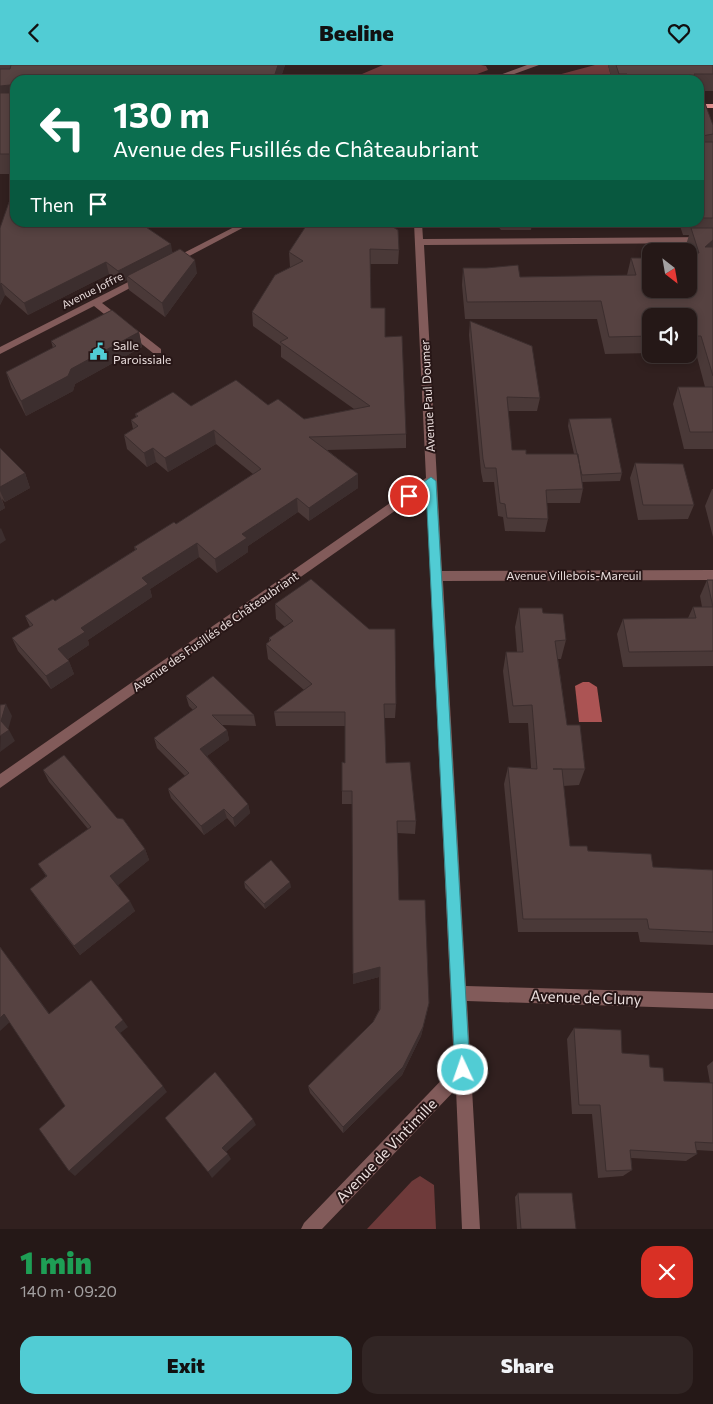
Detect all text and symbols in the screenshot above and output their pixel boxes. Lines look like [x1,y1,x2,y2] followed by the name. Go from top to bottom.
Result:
[20,19,48,47] icon: back
[319,19,394,46] text: Beeline
[665,19,693,47] icon: heart
[113,92,210,135] text: 130 m
[30,95,95,160] icon: left
[113,135,479,162] text: Avenue des Fusillés de Châteaubriant
[84,190,112,218] icon: arrive
[30,193,74,216] text: Then
[642,243,698,297] north arrow
[642,243,697,363] map controls
[59,269,125,312] street label: Avenue Joffre
[642,308,697,363] button: sound
[113,338,171,366] place label: Salle Paroissiale
[417,339,437,453] street label: Avenue Paul Doumer
[89,342,109,362] public building icon: Salle Paroissiale
[388,475,430,517] pin
[395,482,423,510] icon: arrive
[129,568,301,694] street label: Avenue des Fusillés de Châteaubriant
[506,568,642,582] street label: Avenue Villebois-Mareuil
[530,986,642,1008] street label: Avenue de Cluny
[436,1043,488,1095] position arrow
[332,1094,440,1206] street label: Avenue de Vintimille
[20,1243,92,1280] text: 1 min
[641,1246,693,1298] button: close
[20,1281,117,1300] text: 140 m · 09:20
[20,1336,352,1394] button: Exit
[362,1336,693,1394] button: Share

